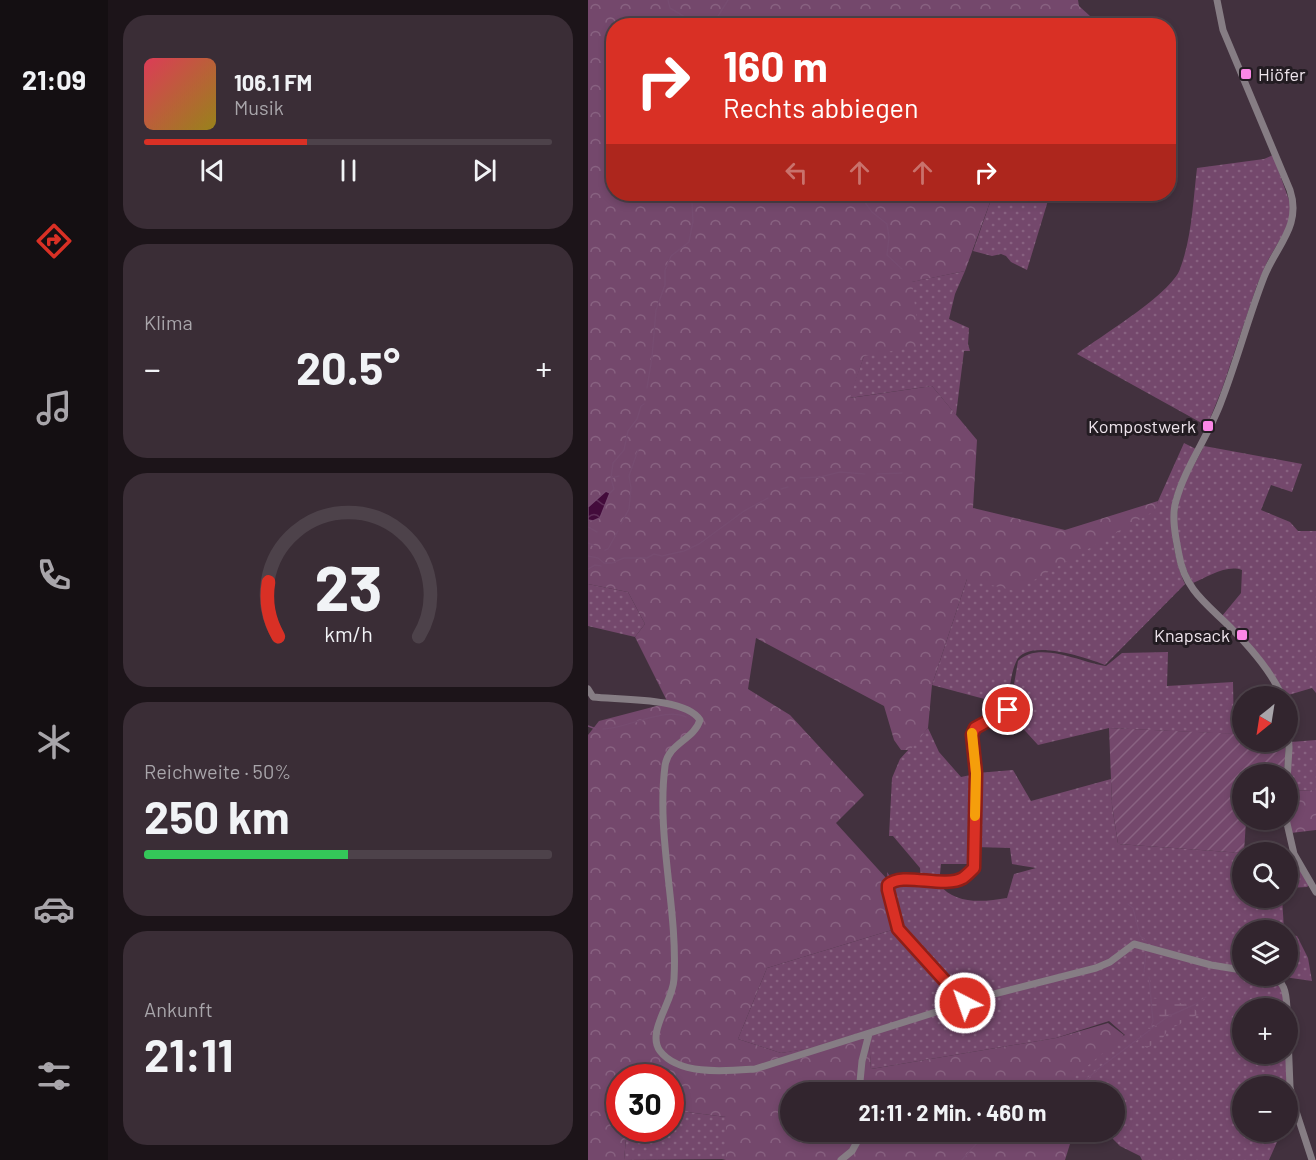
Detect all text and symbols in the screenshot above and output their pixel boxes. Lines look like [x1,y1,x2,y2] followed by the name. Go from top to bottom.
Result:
[723,40,828,90] text: 160 m
[624,42,702,120] icon: right
[22,63,86,95] text: 21:09
[1258,63,1306,85] place label: Hiöfer
[1239,67,1253,81] marker: Hiöfer
[234,69,312,95] text: 106.1 FM
[723,91,919,123] text: Rechts abbiegen
[234,95,284,119] text: Musik
[196,154,229,187] icon: previous
[332,154,365,187] icon: pause
[468,154,501,187] icon: next
[780,156,813,189] icon: left
[843,156,876,189] icon: ahead
[906,156,939,189] icon: ahead
[969,156,1002,189] icon: right
[33,220,75,262] icon: directions
[144,310,193,334] text: Klima
[296,340,400,394] text: 20.5°
[144,348,161,388] text: −
[536,348,552,388] text: +
[33,387,75,429] icon: music
[1088,415,1196,437] place label: Kompostwerk
[1201,419,1215,433] marker: Kompostwerk
[314,549,382,623] text: 23
[33,554,75,596] icon: phone
[324,621,372,646] text: km/h
[1154,624,1230,646] place label: Knapsack
[1235,628,1249,642] marker: Knapsack
[982,684,1033,735] pin
[1232,686,1298,752] north arrow
[1232,686,1298,1142] map controls
[991,693,1024,726] icon: arrive
[33,721,75,763] icon: climate
[144,759,291,783] text: Reichweite · 50%
[1232,764,1298,830] button: sound
[144,789,290,843] text: 250 km
[1232,842,1298,908] button: search
[33,888,75,930] icon: car
[1232,920,1298,986] button: layers
[933,971,997,1035] position arrow
[144,997,213,1021] text: Ankunft
[1232,998,1298,1064] button: +
[144,1027,233,1081] text: 21:11
[33,1055,75,1097] icon: filters
[606,1064,684,1142] speed limit sign: 30
[1232,1076,1298,1142] button: −
[859,1099,1046,1125] text: 21:11 · 2 Min. · 460 m

